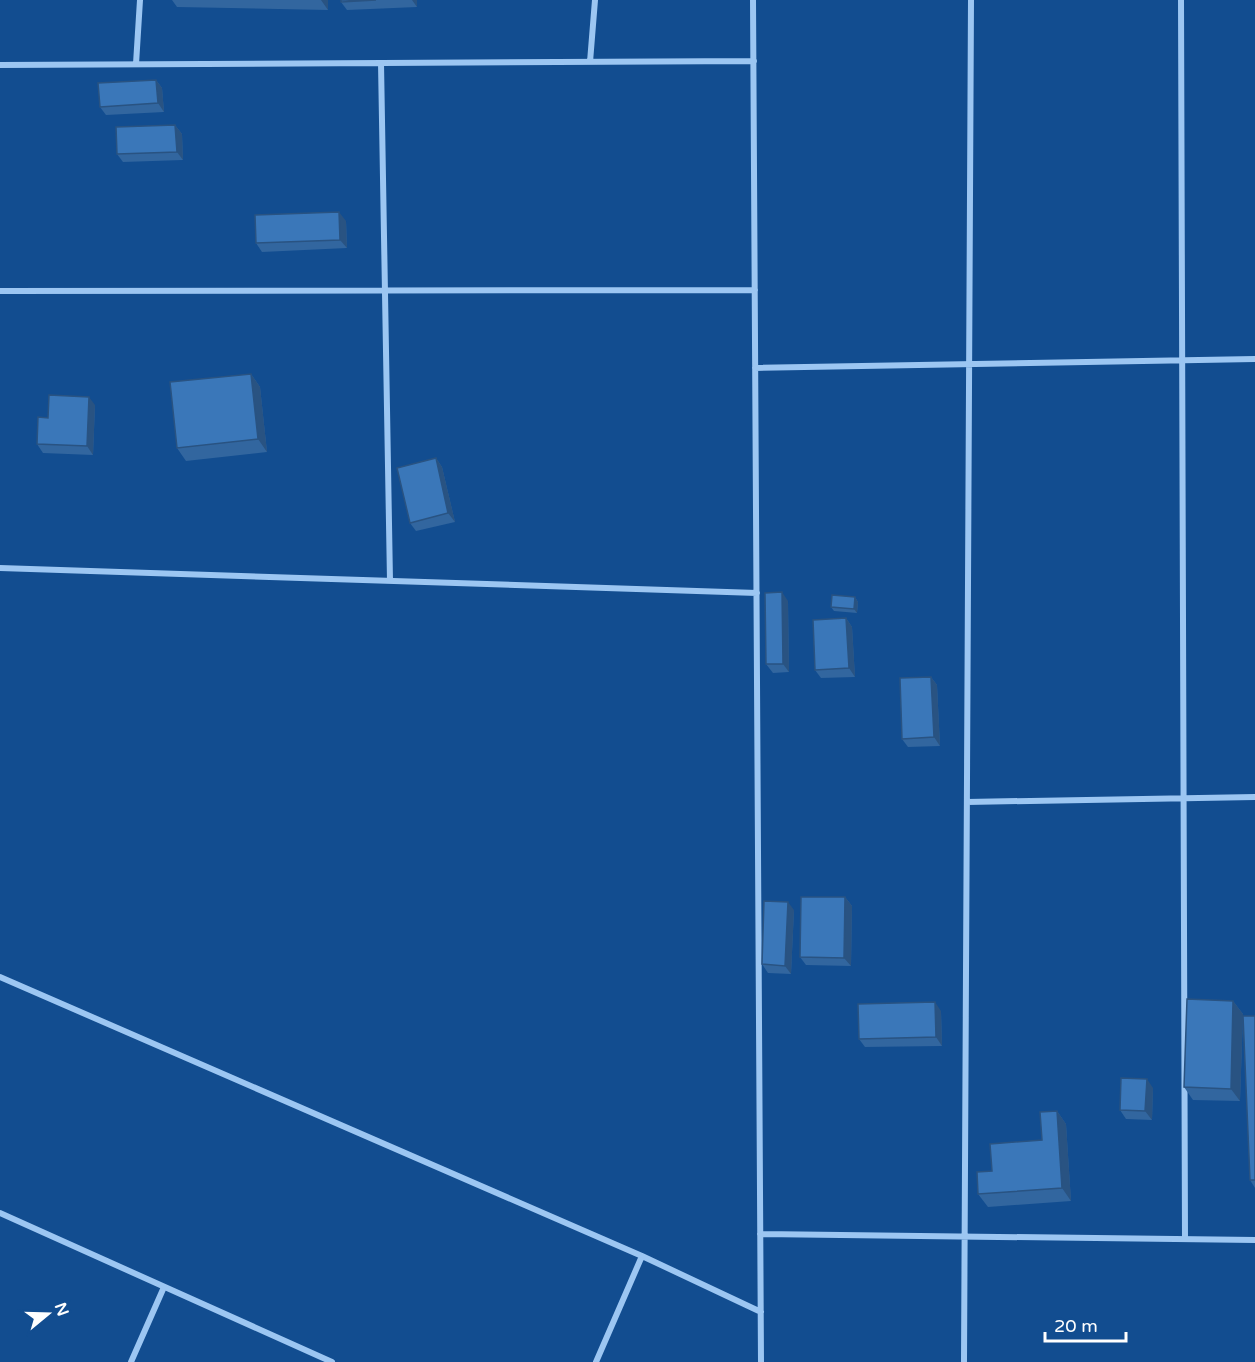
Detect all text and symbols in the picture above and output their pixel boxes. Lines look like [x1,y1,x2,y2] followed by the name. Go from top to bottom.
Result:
[18,1284,78,1344] north arrow
[50,1300,73,1319] text: N
[1045,1305,1126,1343] scale bar
[1054,1315,1098,1337] text: 20 m

